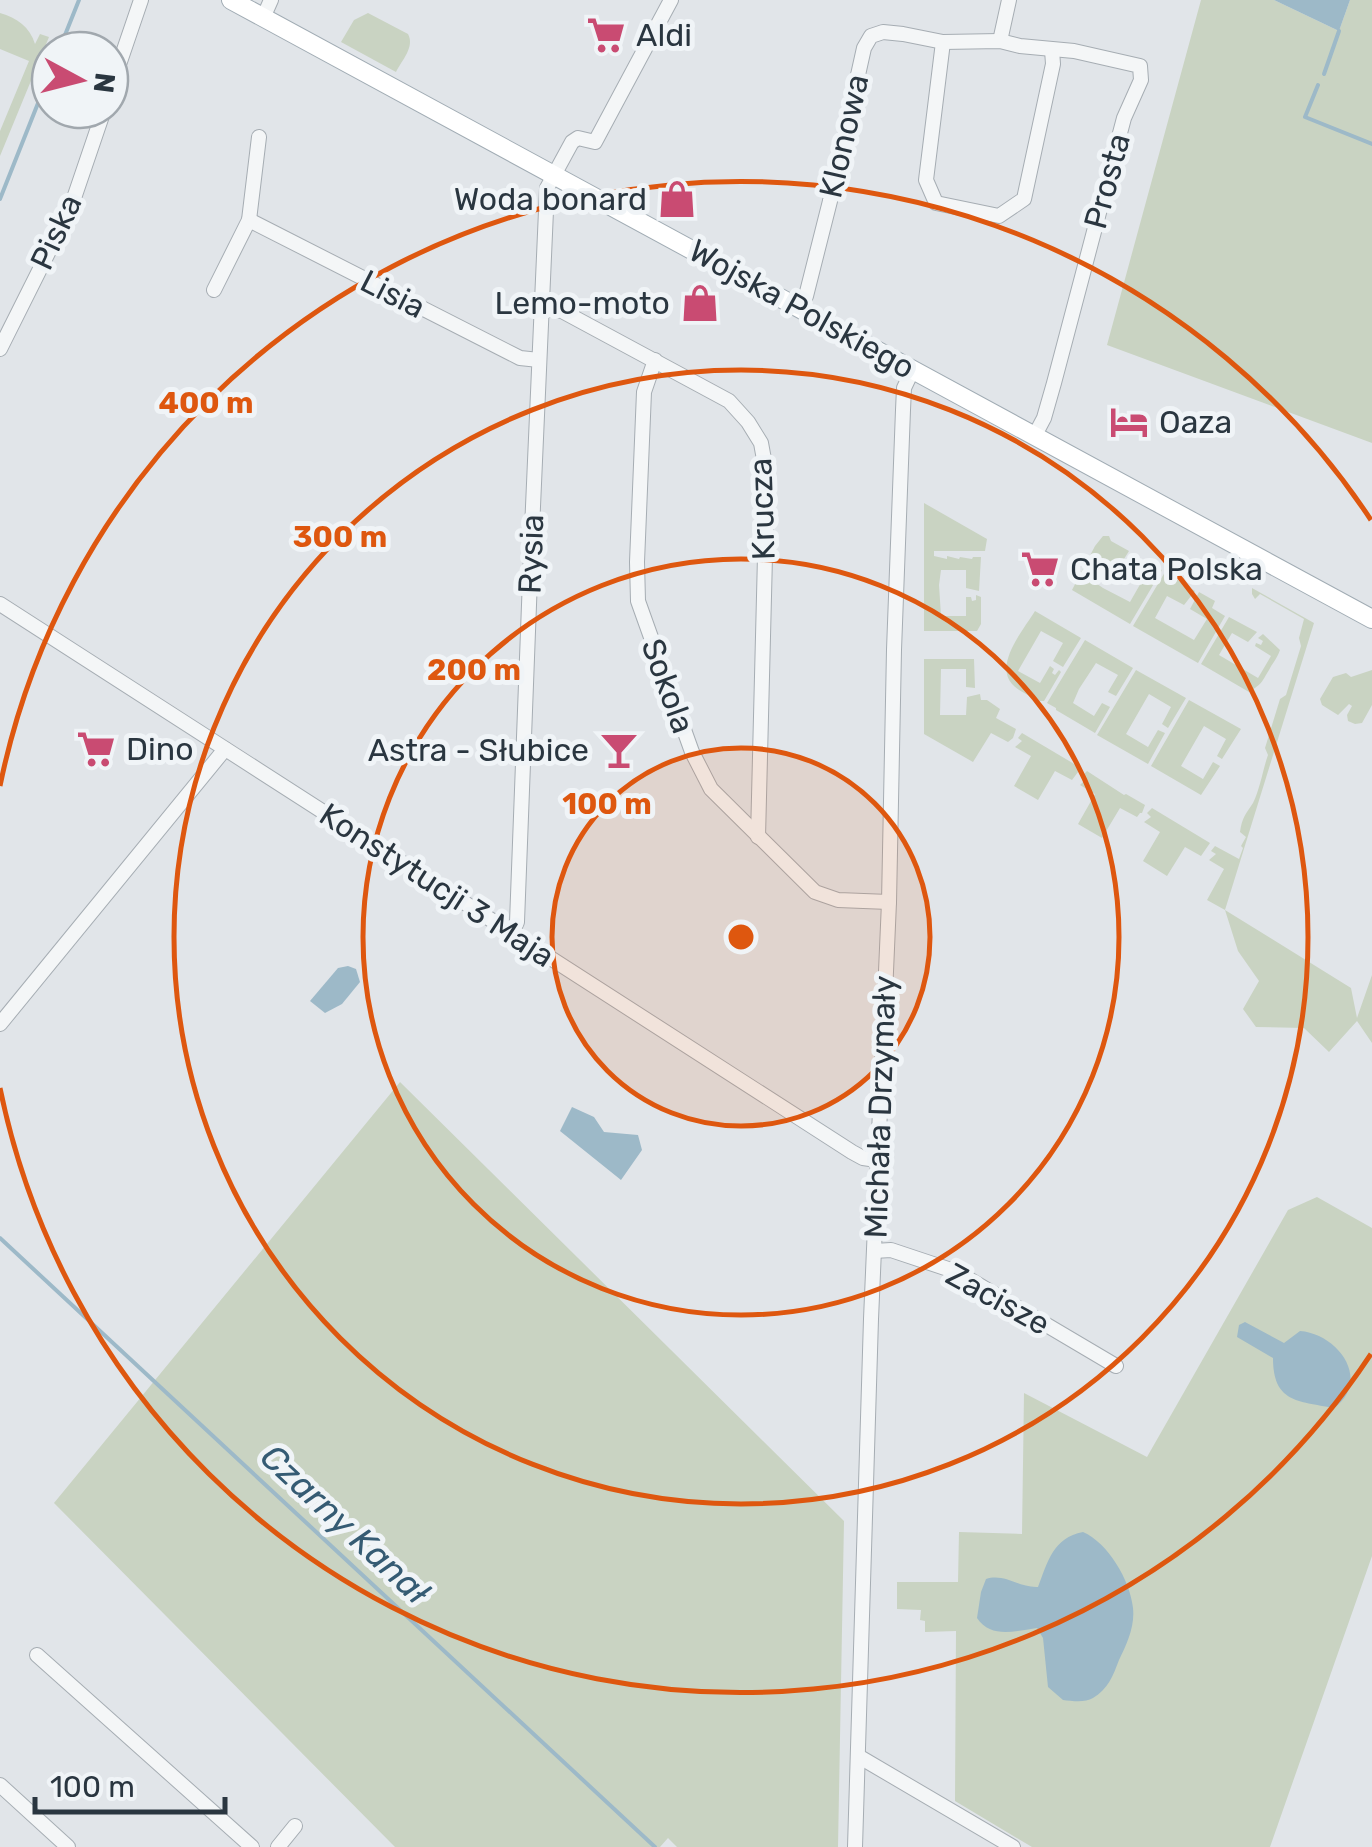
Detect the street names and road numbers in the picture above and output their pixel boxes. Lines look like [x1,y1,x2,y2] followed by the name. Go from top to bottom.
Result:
[811,71,877,201] street label: Klonowa
[1076,129,1138,233] street label: Prosta
[22,188,90,276] street label: Piska
[683,231,921,387] street label: Wojska Polskiego
[354,262,432,326] street label: Lisia
[741,457,783,561] street label: Krucza
[511,513,551,595] street label: Rysia
[633,634,703,738] street label: Sokola
[313,795,561,975] street label: Konstytucji 3 Maja
[856,975,904,1239] street label: Michała Drzymały
[940,1255,1056,1343] street label: Zacisze

